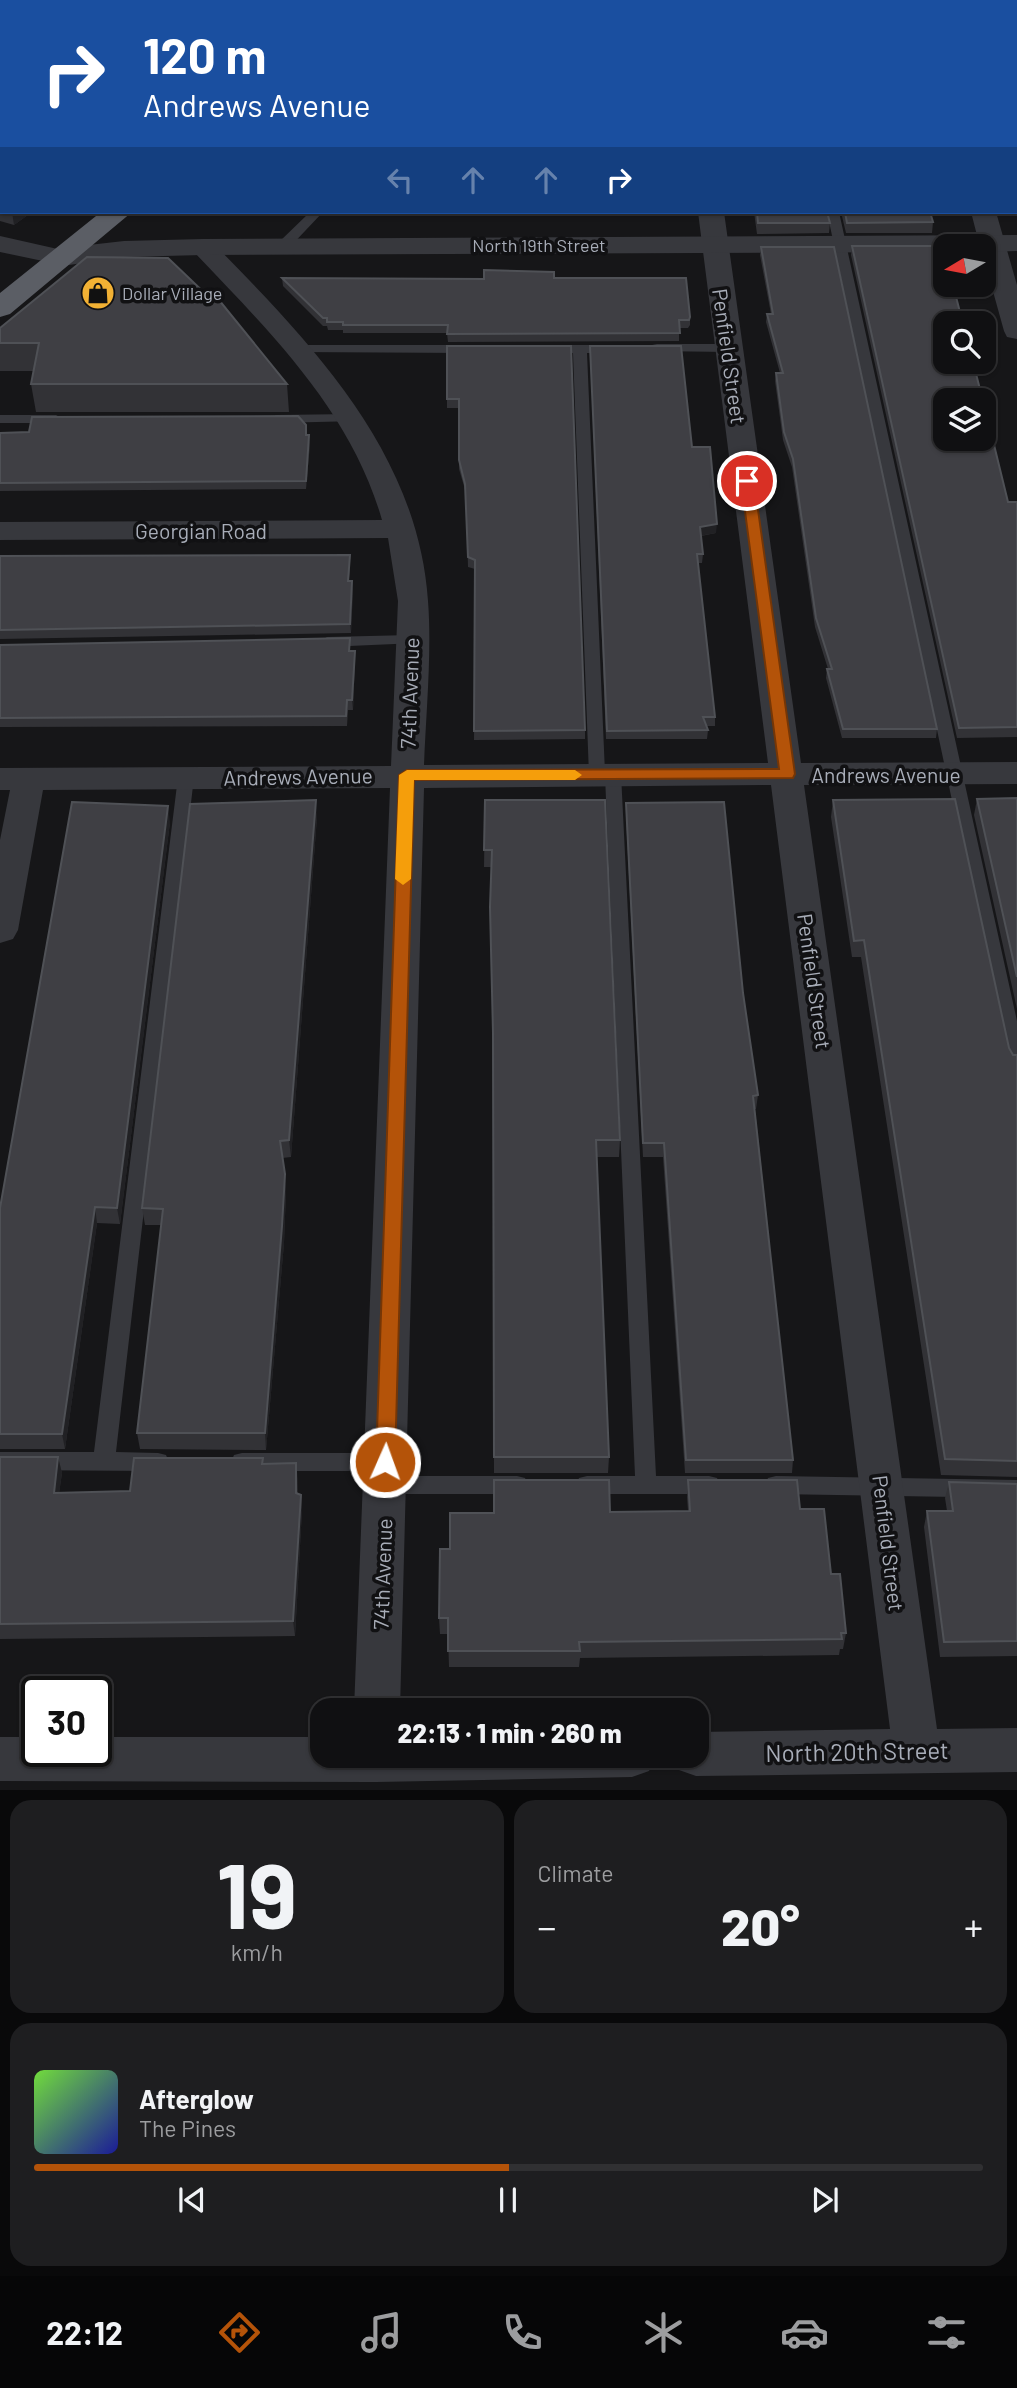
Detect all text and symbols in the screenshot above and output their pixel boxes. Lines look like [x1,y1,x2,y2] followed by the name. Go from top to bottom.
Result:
[143,25,266,84] text: 120 m
[28,28,119,119] icon: right
[143,85,371,123] text: Andrews Avenue
[381,161,419,199] icon: left
[454,161,492,199] icon: ahead
[527,161,565,199] icon: ahead
[600,161,638,199] icon: right
[472,234,606,256] street label: North 19th Street
[933,234,996,298] north arrow
[933,234,996,451] map controls
[79,274,117,312] shop icon: Dollar Village
[122,282,222,304] place label: Dollar Village
[708,287,752,425] street label: Penfield Street
[933,311,996,374] button: search
[933,388,996,451] button: layers
[717,451,777,511] pin
[728,462,766,500] icon: arrive
[135,518,267,543] street label: Georgian Road
[395,637,423,749] street label: 74th Avenue
[223,762,373,790] street label: Andrews Avenue
[811,762,961,787] street label: Andrews Avenue
[793,912,837,1050] street label: Penfield Street
[348,1425,422,1499] position arrow
[868,1474,910,1612] street label: Penfield Street
[368,1518,396,1630] street label: 74th Avenue
[21,1676,112,1767] speed limit sign: 30
[397,1717,622,1748] text: 22:13 · 1 min · 260 m
[765,1735,949,1767] street label: North 20th Street
[216,1838,297,1947] text: 19
[538,1859,614,1887] text: Climate
[721,1894,800,1956] text: 20°
[538,1903,557,1949] text: −
[964,1903,983,1949] text: +
[231,1938,283,1966] text: km/h
[139,2083,254,2114] text: Afterglow
[139,2114,236,2142] text: The Pines
[173,2181,211,2219] icon: previous
[489,2181,527,2219] icon: pause
[806,2181,844,2219] icon: next
[215,2308,264,2357] icon: directions
[357,2308,406,2357] icon: music
[498,2308,547,2357] icon: phone
[639,2308,688,2357] icon: climate
[780,2308,829,2357] icon: car
[922,2308,971,2357] icon: filters
[46,2313,123,2351] text: 22:12

